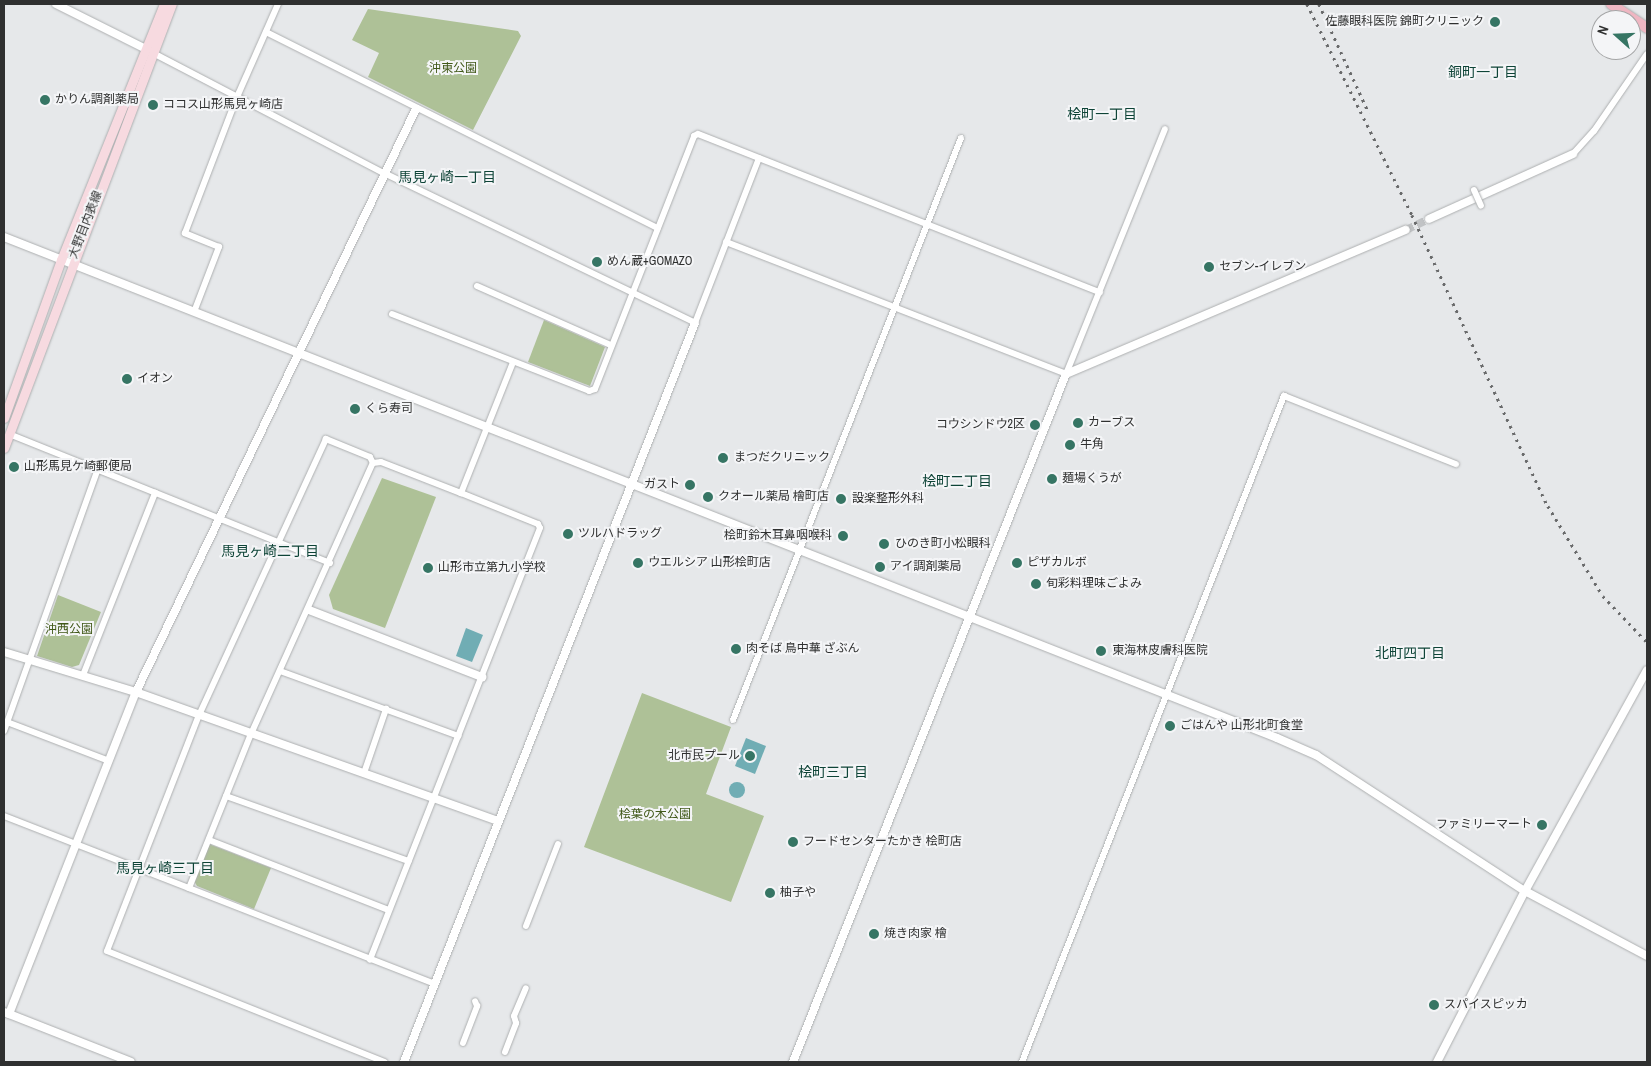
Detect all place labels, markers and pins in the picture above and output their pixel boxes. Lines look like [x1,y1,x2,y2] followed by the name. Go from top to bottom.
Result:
[1325,15,1484,29] place label: 佐藤眼科医院 錦町クリニック
[1488,15,1502,29] marker: 佐藤眼科医院 錦町クリニック
[55,93,139,107] place label: かりん調剤薬局
[39,94,51,106] marker: かりん調剤薬局
[163,98,283,112] place label: ココス山形馬見ヶ崎店
[147,99,159,111] marker: ココス山形馬見ヶ崎店
[607,255,692,269] place label: めん蔵+GOMAZO
[591,256,603,268] marker: めん蔵+GOMAZO
[1219,260,1306,274] place label: セブン-イレブン
[1203,261,1215,273] marker: セブン-イレブン
[137,372,173,386] place label: イオン
[121,373,133,385] marker: イオン
[365,402,413,416] place label: くら寿司
[349,403,361,415] marker: くら寿司
[1088,416,1136,430] place label: カーブス
[1072,417,1084,429] marker: カーブス
[936,418,1025,432] place label: コウシンドウ2区
[1029,419,1041,431] marker: コウシンドウ2区
[1080,438,1104,452] place label: 牛角
[1064,439,1076,451] marker: 牛角
[716,451,730,465] marker: まつだクリニック
[734,451,830,465] place label: まつだクリニック
[24,460,132,474] place label: 山形馬見ケ崎郵便局
[8,461,20,473] marker: 山形馬見ケ崎郵便局
[1062,472,1122,486] place label: 麺場くうが
[1046,473,1058,485] marker: 麺場くうが
[644,478,680,492] place label: ガスト
[684,479,696,491] marker: ガスト
[718,490,829,504] place label: クオール薬局 檜町店
[702,491,714,503] marker: クオール薬局 檜町店
[834,492,848,506] marker: 設楽整形外科
[852,492,924,506] place label: 設楽整形外科
[578,527,662,541] place label: ツルハドラッグ
[562,528,574,540] marker: ツルハドラッグ
[724,529,832,543] place label: 桧町鈴木耳鼻咽喉科
[836,529,850,543] marker: 桧町鈴木耳鼻咽喉科
[877,537,891,551] marker: ひのき町小松眼科
[895,537,991,551] place label: ひのき町小松眼科
[648,556,771,570] place label: ウエルシア 山形桧町店
[1027,556,1087,570] place label: ピザカルボ
[632,557,644,569] marker: ウエルシア 山形桧町店
[1011,557,1023,569] marker: ピザカルボ
[890,560,962,574] place label: アイ調剤薬局
[438,561,546,575] place label: 山形市立第九小学校
[874,561,886,573] marker: アイ調剤薬局
[422,562,434,574] marker: 山形市立第九小学校
[1046,577,1142,591] place label: 旬彩料理味ごよみ
[1030,578,1042,590] marker: 旬彩料理味ごよみ
[746,642,859,656] place label: 肉そば 鳥中華 ざぶん
[730,643,742,655] marker: 肉そば 鳥中華 ざぶん
[1094,644,1108,658] marker: 東海林皮膚科医院
[1112,644,1208,658] place label: 東海林皮膚科医院
[1180,719,1303,733] place label: ごはんや 山形北町食堂
[1164,720,1176,732] marker: ごはんや 山形北町食堂
[668,749,740,763] place label: 北市民プール
[744,750,756,762] marker: 北市民プール
[1436,818,1532,832] place label: ファミリーマート
[1536,819,1548,831] marker: ファミリーマート
[803,835,962,849] place label: フードセンターたかき 桧町店
[787,836,799,848] marker: フードセンターたかき 桧町店
[780,886,816,900] place label: 柚子や
[764,887,776,899] marker: 柚子や
[884,927,947,941] place label: 焼き肉家 檜
[868,928,880,940] marker: 焼き肉家 檜
[1444,998,1528,1012] place label: スパイスピッカ
[1428,999,1440,1011] marker: スパイスピッカ

